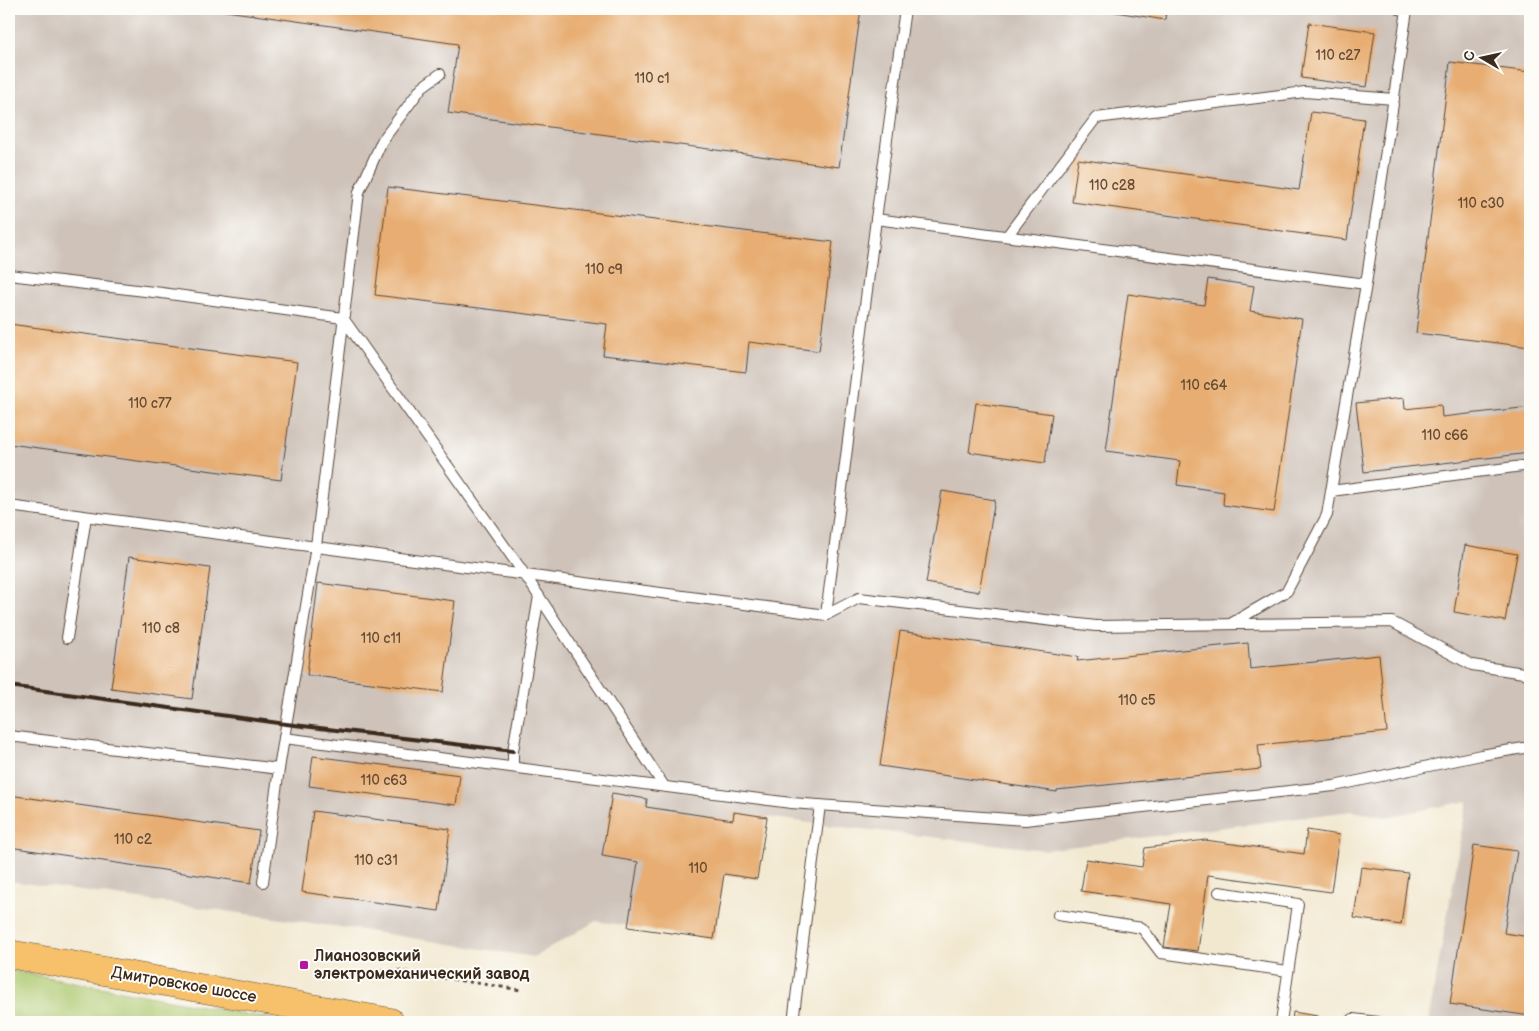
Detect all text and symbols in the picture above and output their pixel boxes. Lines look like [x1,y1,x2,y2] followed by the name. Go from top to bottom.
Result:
[1456,32,1506,82] north arrow
[1316,47,1361,64] house number: 110 с27
[1460,50,1479,62] text: С
[634,70,670,87] house number: 110 с1
[1089,177,1135,194] house number: 110 с28
[1458,195,1504,212] house number: 110 с30
[585,261,623,278] house number: 110 с9
[1181,377,1228,394] house number: 110 с64
[128,395,172,412] house number: 110 с77
[1422,427,1469,444] house number: 110 с66
[142,620,180,637] house number: 110 с8
[361,630,401,647] house number: 110 с11
[1118,692,1156,709] house number: 110 с5
[361,772,407,789] house number: 110 с63
[114,831,153,848] house number: 110 с2
[354,852,398,869] house number: 110 с31
[688,860,708,877] house number: 110
[313,947,530,984] place label: Лианозовский электромеханический завод
[298,959,310,971] marker: Лианозовский электромеханический завод
[110,963,258,1007] street label: Дмитровское шоссе

